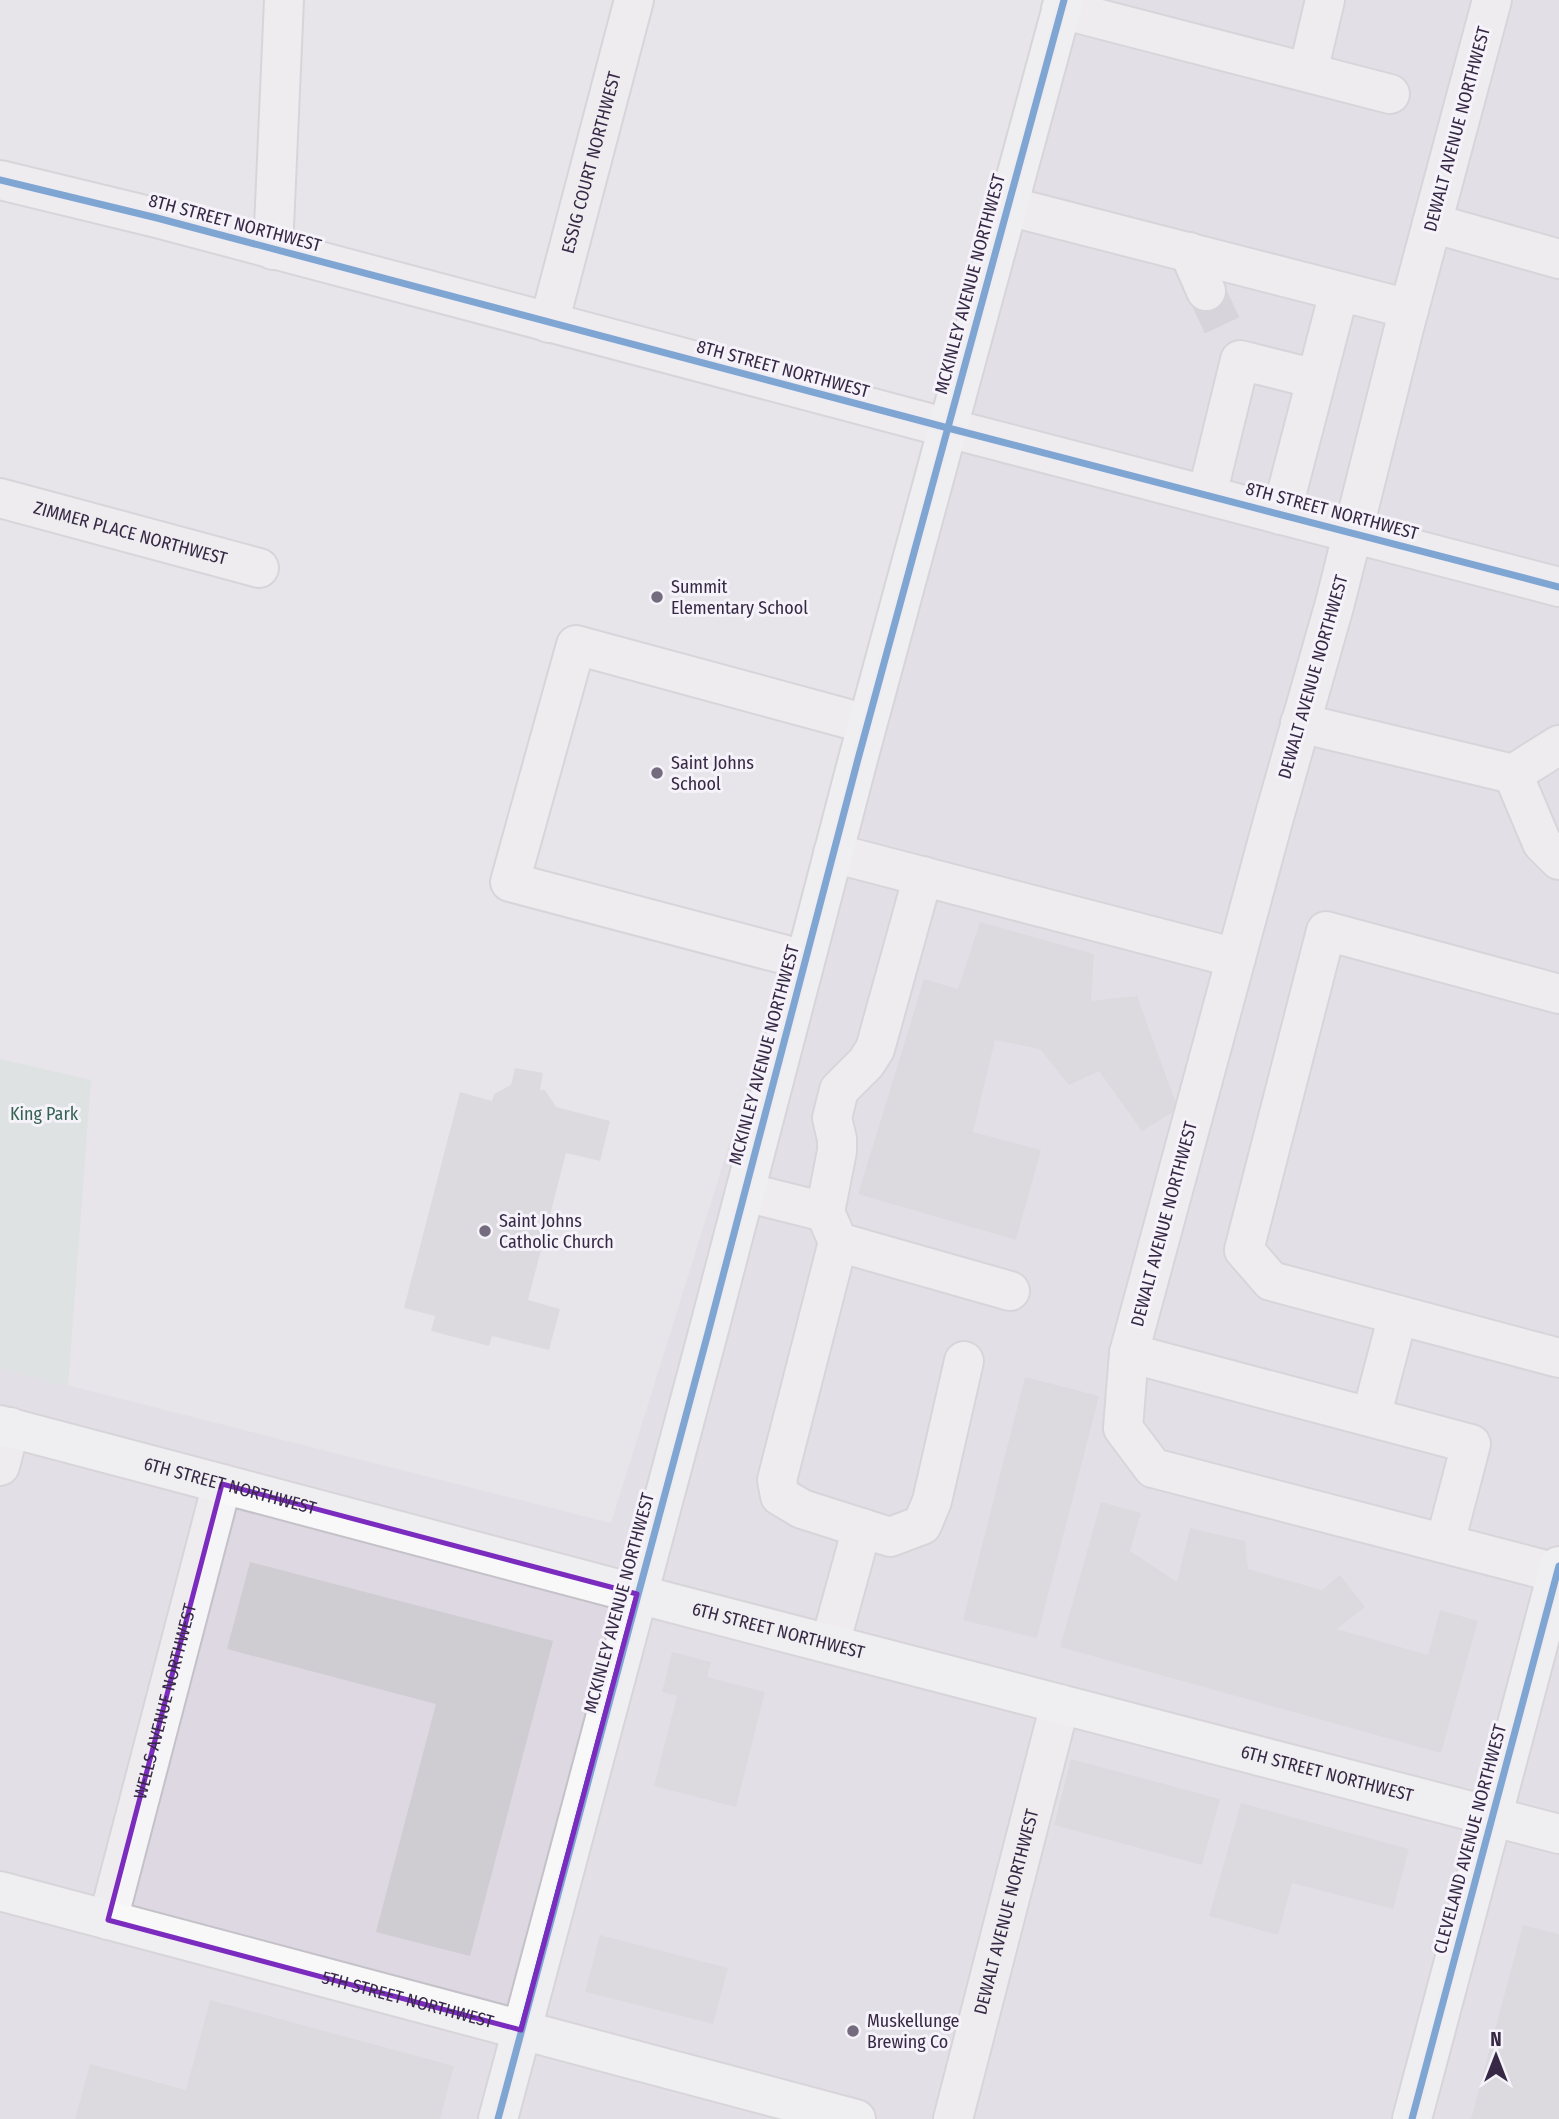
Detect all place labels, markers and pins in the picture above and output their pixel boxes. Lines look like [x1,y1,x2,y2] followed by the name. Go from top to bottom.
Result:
[671,576,808,619] place label: Summit Elementary School
[649,589,665,605] marker: Summit Elementary School
[671,752,754,795] place label: Saint Johns School
[649,765,665,781] marker: Saint Johns School
[499,1210,614,1253] place label: Saint Johns Catholic Church
[477,1223,493,1239] marker: Saint Johns Catholic Church
[867,2010,960,2053] place label: Muskellunge Brewing Co
[845,2023,861,2039] marker: Muskellunge Brewing Co

